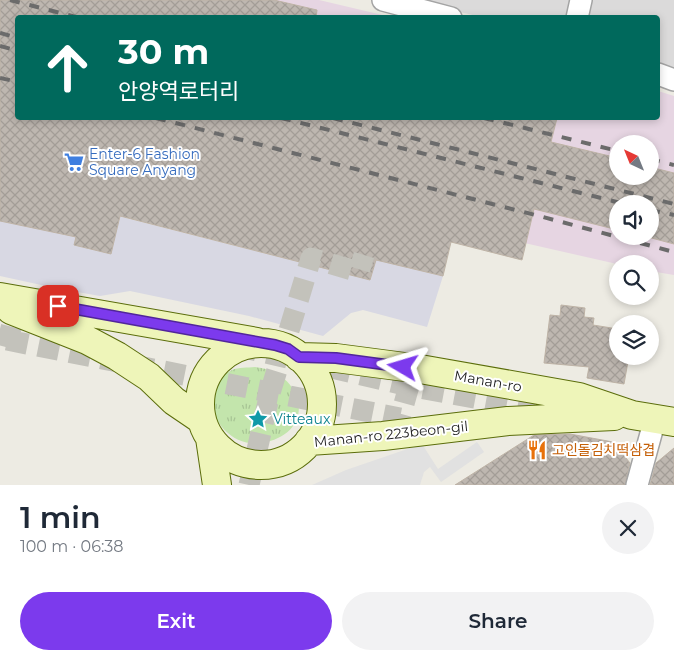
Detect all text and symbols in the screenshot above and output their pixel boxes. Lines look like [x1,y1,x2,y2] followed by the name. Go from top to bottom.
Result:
[118,30,209,73] text: 30 m
[35,35,100,100] icon: ahead
[118,78,239,105] text: 안양역로터리
[609,135,659,185] north arrow
[609,135,659,365] map controls
[89,145,200,179] place label: Enter-6 Fashion Square Anyang
[63,151,85,173] supermarket icon: Enter-6 Fashion Square Anyang
[609,195,659,245] button: sound
[609,255,659,305] button: search
[37,285,79,327] pin
[44,292,72,320] icon: arrive
[609,315,659,365] button: layers
[376,340,428,392] position arrow
[453,366,523,396] street label: Manan-ro
[247,408,269,430] place icon: Vitteaux
[273,410,331,428] place label: Vitteaux
[313,417,469,451] street label: Manan-ro 223beon-gil
[526,439,548,461] restaurant icon: 고인돌김치떡삼겹
[552,441,655,459] place label: 고인돌김치떡삼겹
[20,499,101,536] text: 1 min
[602,502,654,554] button: close
[20,537,124,556] text: 100 m · 06:38
[20,592,332,650] button: Exit
[342,592,654,650] button: Share

